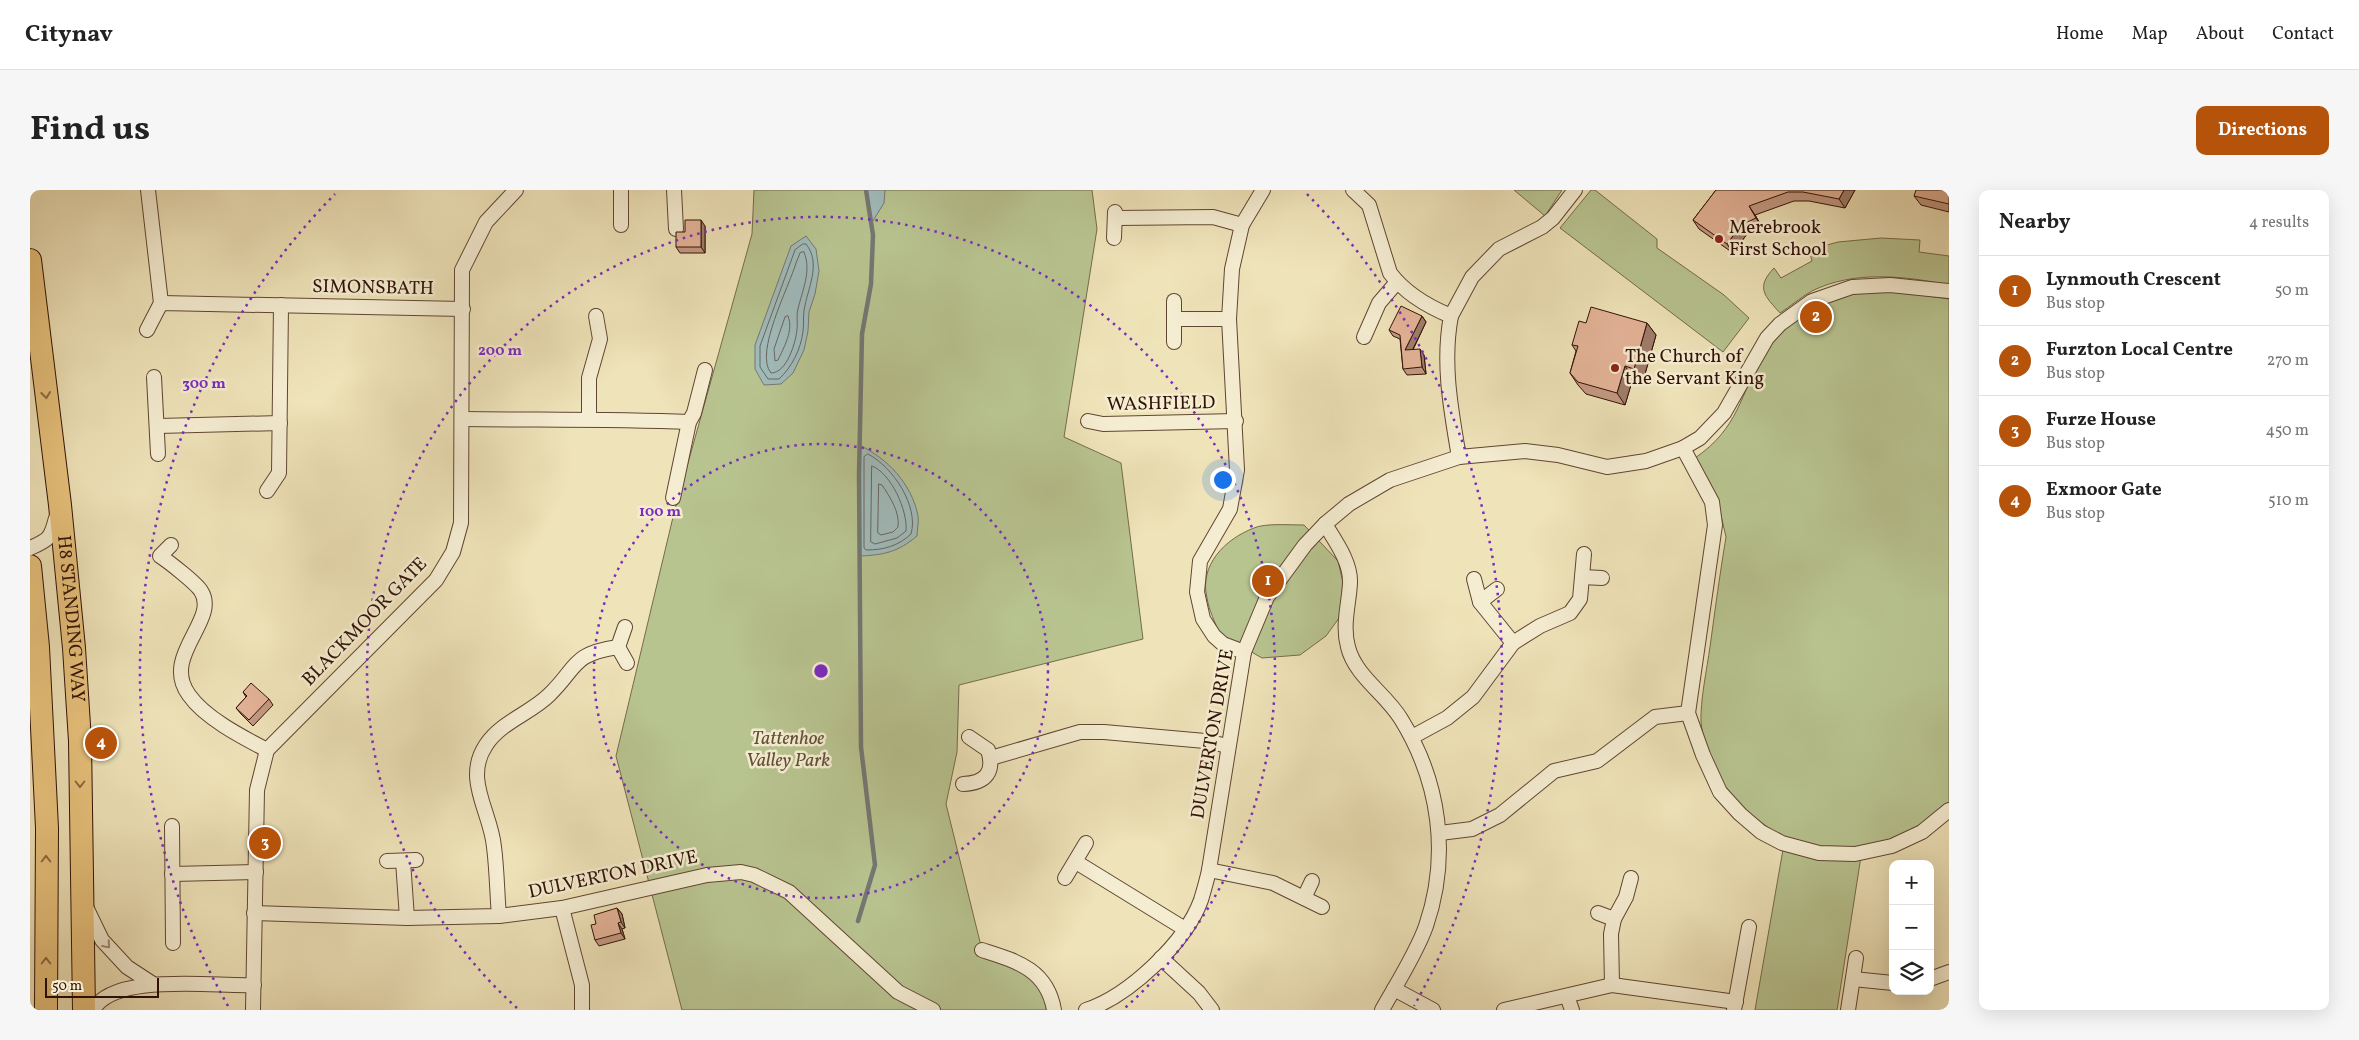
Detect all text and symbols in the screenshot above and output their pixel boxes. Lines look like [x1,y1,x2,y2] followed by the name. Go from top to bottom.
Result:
[25,18,113,52] text: Citynav
[2056,22,2104,47] text: Home
[2132,22,2168,47] text: Map
[2196,22,2244,47] text: About
[2272,22,2334,47] text: Contact
[30,106,150,154] text: Find us
[2196,106,2329,155] button: Directions
[1999,208,2070,237] text: Nearby
[2249,212,2309,234] text: 4 results
[1729,215,1827,263] place label: Merebrook First School
[1713,233,1725,245] marker: Merebrook First School
[2046,267,2221,293] text: Lynmouth Crescent
[312,274,434,302] street label: SIMONSBATH
[2012,280,2018,302] text: 1
[2275,280,2309,302] text: 50 m
[2046,293,2105,315] text: Bus stop
[1800,298,1832,336] pin: 2
[2046,337,2233,363] text: Furzton Local Centre
[478,341,522,362] text: 200 m
[1625,344,1764,392] place label: The Church of the Servant King
[2011,350,2019,372] text: 2
[2267,350,2309,372] text: 270 m
[1609,362,1621,374] marker: The Church of the Servant King
[2046,363,2105,385] text: Bus stop
[182,374,226,395] text: 300 m
[1106,390,1216,418] street label: WASHFIELD
[40,392,51,400] one-way arrow
[2046,407,2156,433] text: Furze House
[2011,420,2019,442] text: 3
[2266,420,2309,442] text: 450 m
[2046,433,2105,455] text: Bus stop
[1210,467,1236,493] your location
[2046,477,2162,503] text: Exmoor Gate
[2010,490,2020,512] text: 4
[2268,490,2309,512] text: 510 m
[639,502,682,523] text: 100 m
[2046,503,2105,525] text: Bus stop
[50,534,90,703] street label: H8 STANDING WAY
[296,552,434,692] street label: BLACKMOOR GATE
[1252,562,1284,600] pin: 1
[1185,647,1241,821] street label: DULVERTON DRIVE
[812,662,830,680] centre of rings
[85,724,117,762] pin: 4
[746,726,830,774] park label: Tattenhoe Valley Park
[75,780,85,788] one-way arrow
[249,824,281,862] pin: 3
[526,844,700,906] street label: DULVERTON DRIVE
[41,854,51,862] one-way arrow
[1889,860,1934,995] map controls
[1889,860,1934,905] button: +
[1889,905,1934,950] button: −
[101,939,110,948] one-way arrow
[1889,950,1934,995] button: layers
[41,957,51,965] one-way arrow
[45,975,159,998] scale bar
[52,977,82,996] text: 50 m

